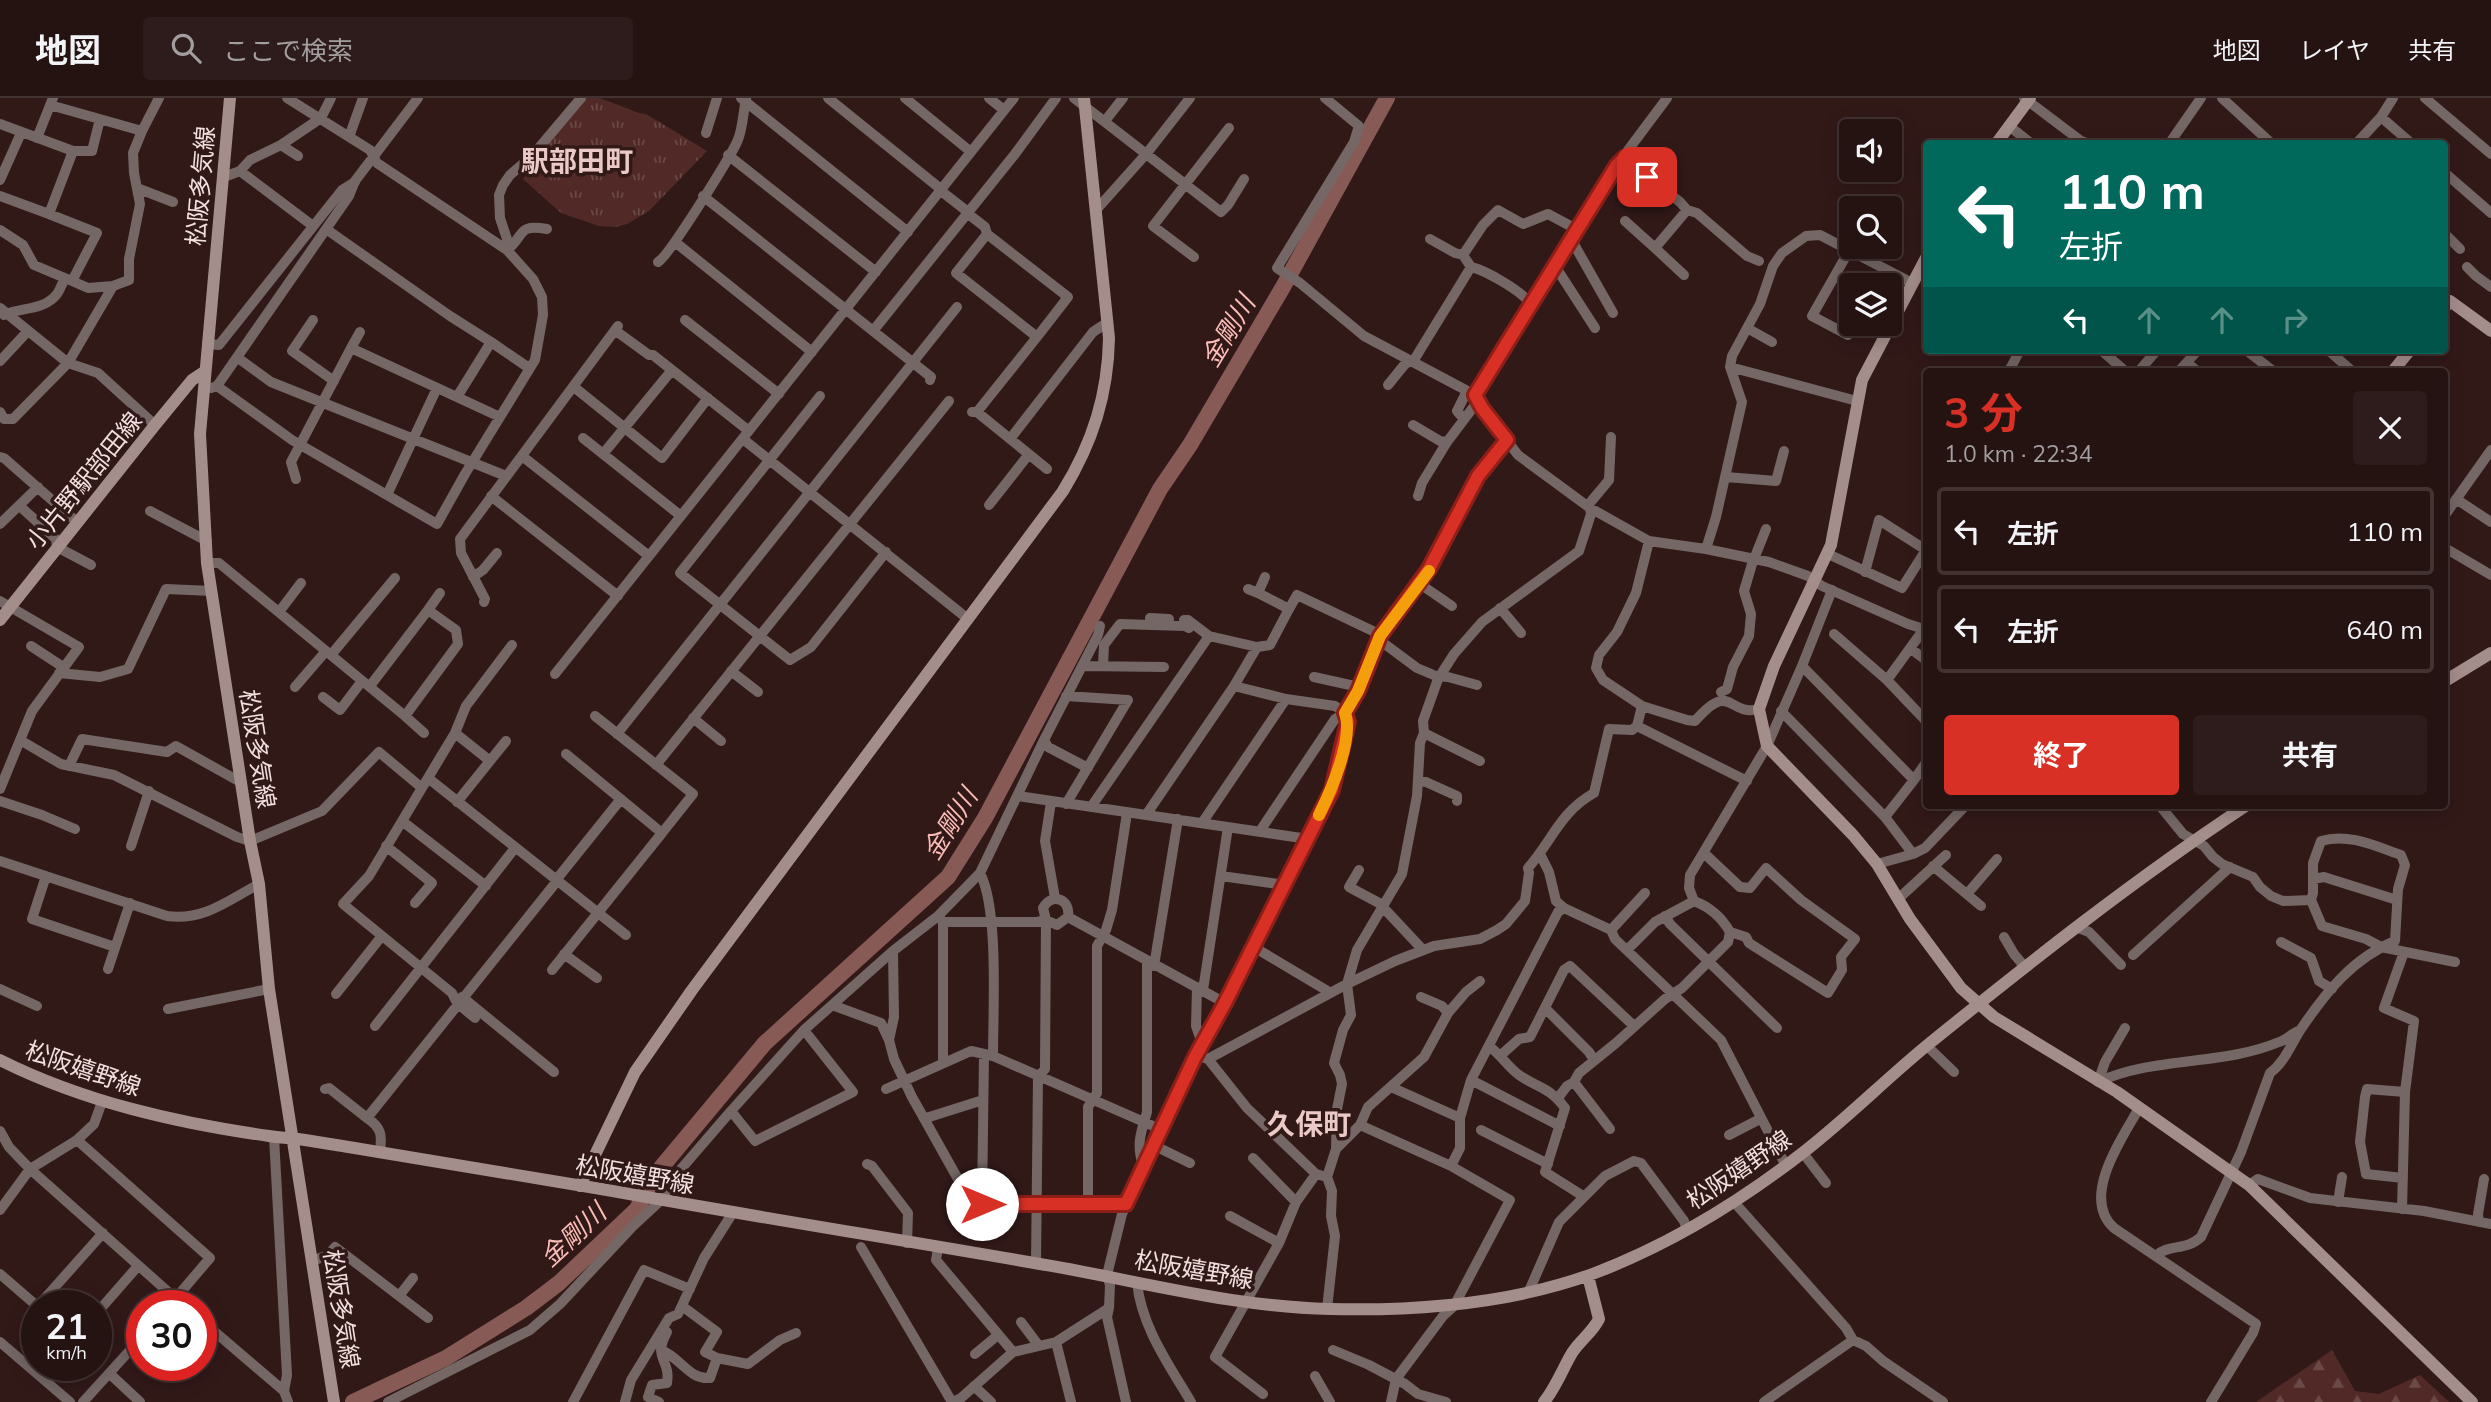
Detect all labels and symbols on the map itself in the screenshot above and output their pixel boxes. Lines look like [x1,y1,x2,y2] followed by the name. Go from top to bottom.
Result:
[180,125,220,247] street label: 松阪多気線
[521,143,633,178] district label: 駅部田町
[1617,147,1677,207] pin
[1193,286,1263,373] water label: 金剛川
[19,406,148,555] street label: 小片野駅部田線
[234,687,282,810] street label: 松阪多気線
[915,779,986,866] water label: 金剛川
[22,1034,145,1102] street label: 松阪嬉野線
[1267,1106,1351,1141] district label: 久保町
[1680,1123,1797,1215] street label: 松阪嬉野線
[573,1149,697,1199] street label: 松阪嬉野線
[945,1167,1019,1241] position arrow
[533,1194,615,1273] water label: 金剛川
[1132,1244,1256,1294] street label: 松阪嬉野線
[318,1247,366,1370] street label: 松阪多気線
[126,1290,217,1381] speed limit sign: 30

